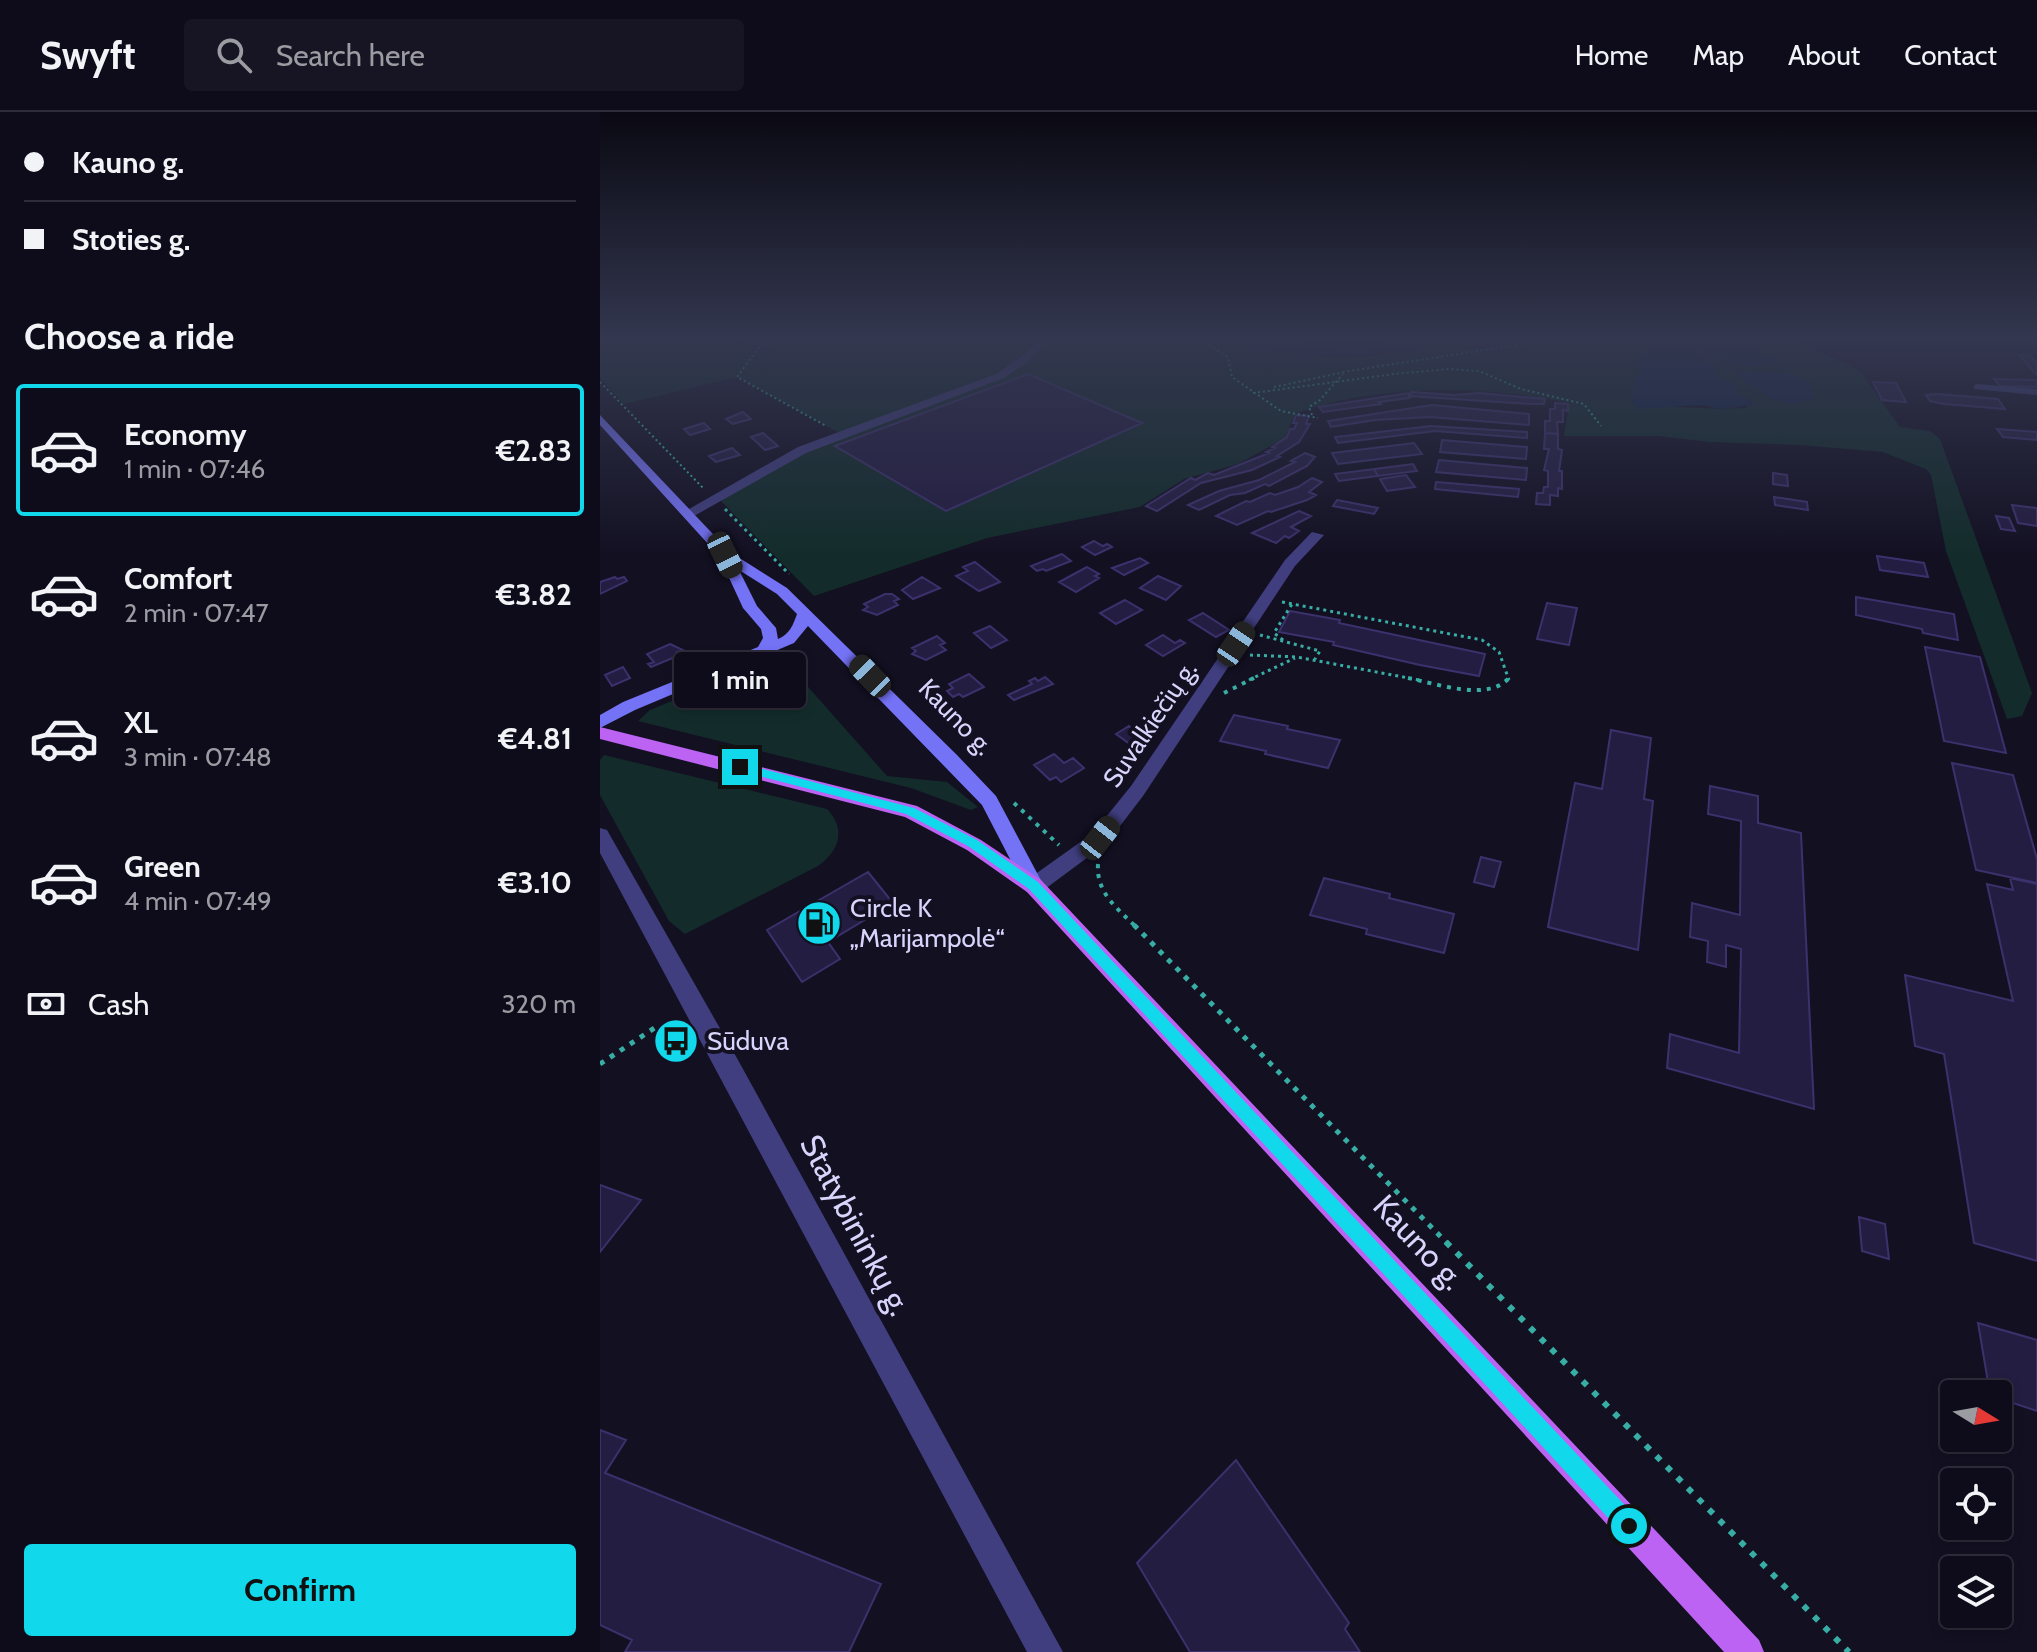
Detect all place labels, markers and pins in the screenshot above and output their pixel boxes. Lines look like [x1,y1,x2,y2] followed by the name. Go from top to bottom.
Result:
[850,892,1005,954] place label: Circle K „Marijampolė“
[795,899,843,947] fuel station icon: Circle K „Marijampolė“
[652,1017,700,1065] bus stop icon: Sūduva
[707,1025,789,1057] place label: Sūduva

